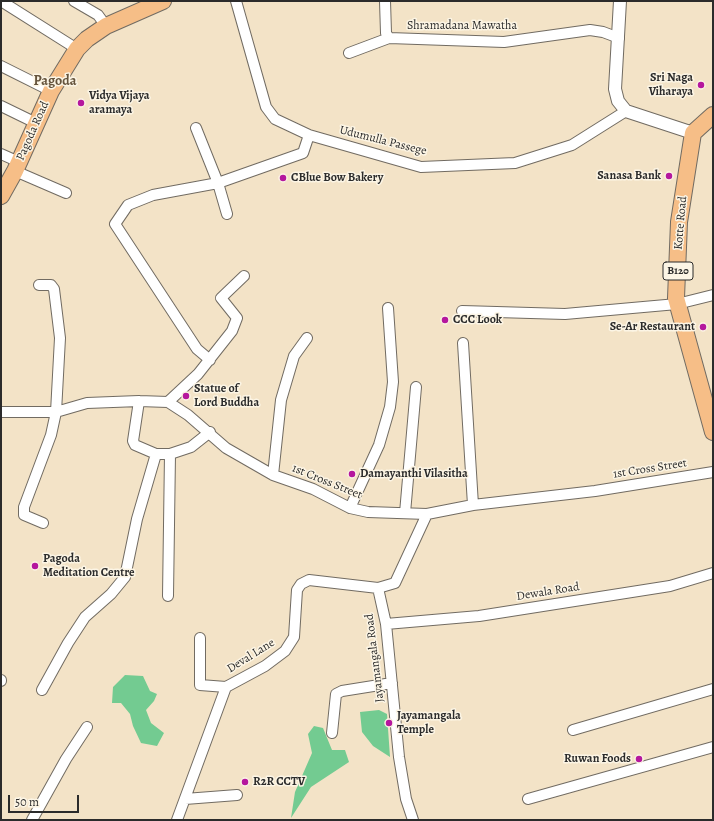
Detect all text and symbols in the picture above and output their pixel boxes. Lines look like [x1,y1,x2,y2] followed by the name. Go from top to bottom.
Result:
[407,19,517,33] street label: Shramadana Mawatha
[649,71,693,99] place label: Sri Naga Viharaya
[33,74,77,90] district label: Pagoda
[696,80,706,90] marker: Sri Naga Viharaya
[89,89,150,117] place label: Vidya Vijaya aramaya
[76,98,86,108] marker: Vidya Vijaya aramaya
[14,99,52,163] street label: Pagoda Road
[338,123,428,159] street label: Udumulla Passege
[597,169,661,183] place label: Sanasa Bank
[291,171,383,185] place label: CBlue Bow Bakery
[664,171,674,181] marker: Sanasa Bank
[278,173,288,183] marker: CBlue Bow Bakery
[671,196,691,250] street label: Kotte Road
[663,262,693,280] road number: B120
[453,313,502,327] place label: CCC Look
[440,315,450,325] marker: CCC Look
[610,320,695,334] place label: Se-Ar Restaurant
[698,322,708,332] marker: Se-Ar Restaurant
[194,382,259,410] place label: Statue of Lord Buddha
[181,391,191,401] marker: Statue of Lord Buddha
[612,456,688,482] street label: 1st Cross Street
[290,461,364,503] street label: 1st Cross Street
[360,467,468,481] place label: Damayanthi Vilasitha
[347,469,357,479] marker: Damayanthi Vilasitha
[43,552,135,580] place label: Pagoda Meditation Centre
[30,561,40,571] marker: Pagoda Meditation Centre
[515,580,581,604] street label: Dewala Road
[362,613,388,703] street label: Jayamangala Road
[225,636,277,676] street label: Deval Lane
[397,709,461,737] place label: Jayamangala Temple
[384,718,394,728] marker: Jayamangala Temple
[564,752,631,766] place label: Ruwan Foods
[634,754,644,764] marker: Ruwan Foods
[253,775,305,789] place label: R2R CCTV
[240,777,250,787] marker: R2R CCTV
[10,787,81,813] scale bar
[15,794,39,810] text: 50 m

